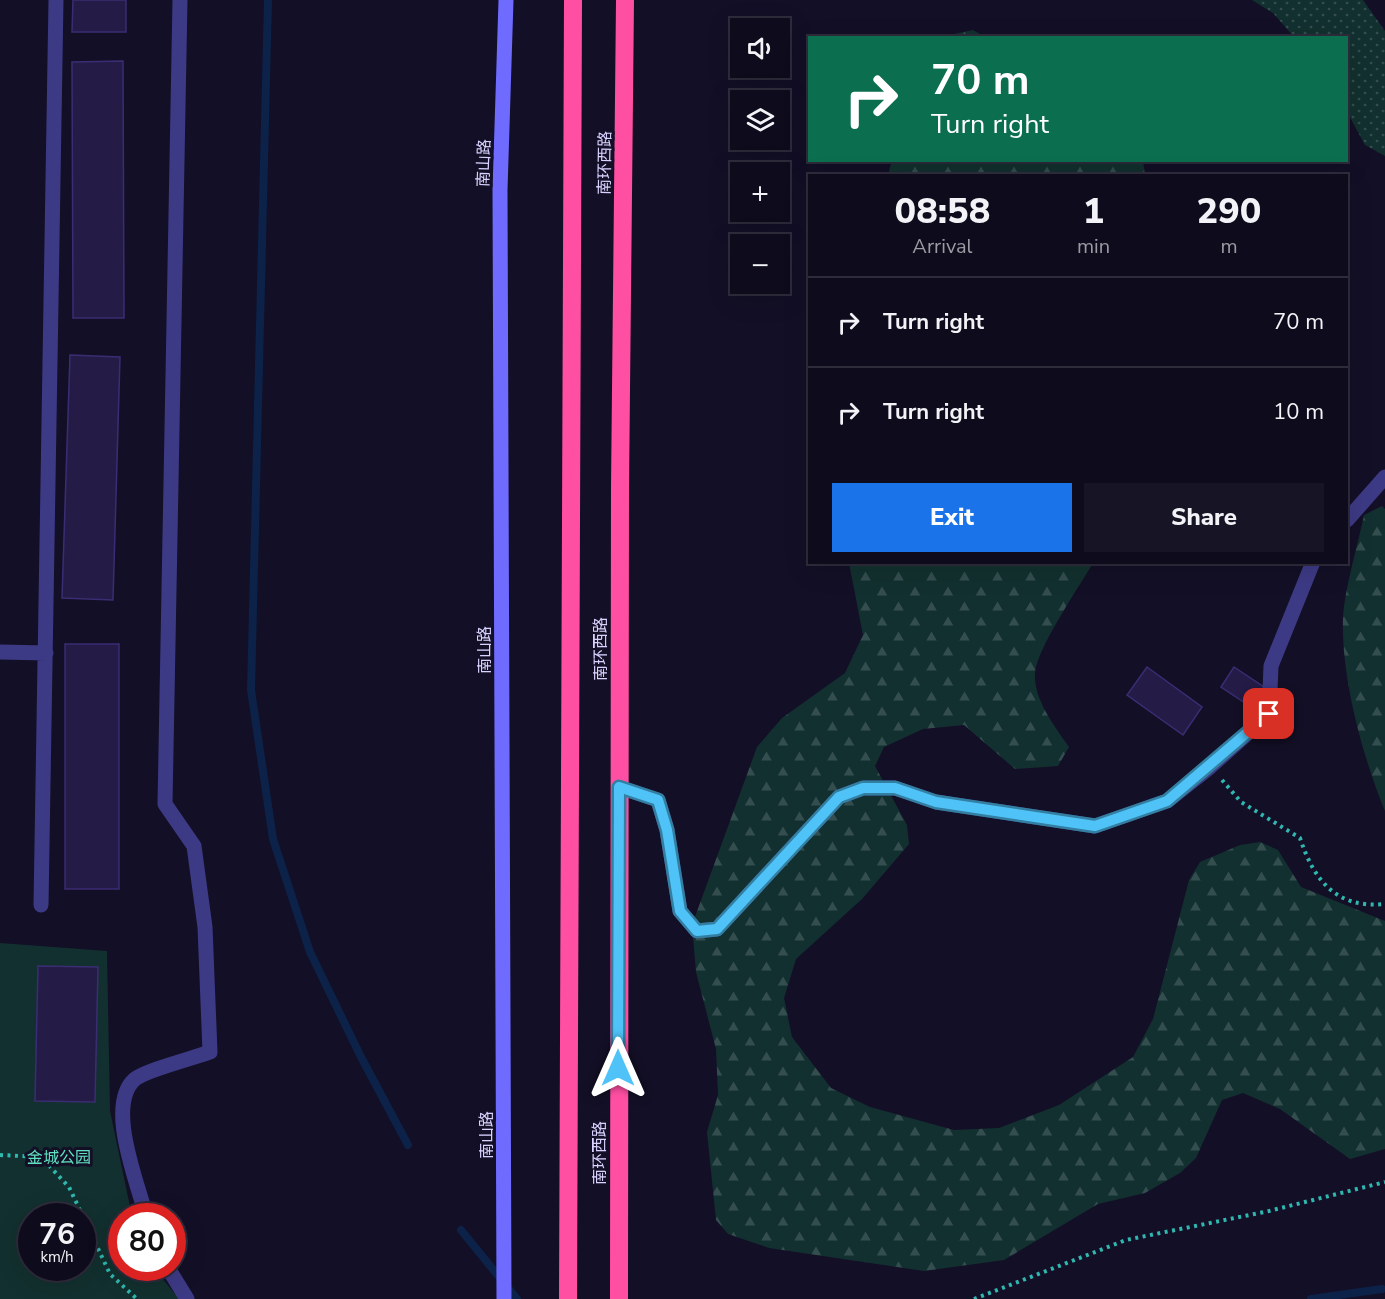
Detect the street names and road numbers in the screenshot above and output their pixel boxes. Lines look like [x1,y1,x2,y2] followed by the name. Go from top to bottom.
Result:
[593,131,617,195] street label: 南环西路
[472,139,496,187] street label: 南山路
[590,617,612,681] street label: 南环西路
[474,626,496,674] street label: 南山路
[476,1111,498,1159] street label: 南山路
[589,1121,611,1185] street label: 南环西路

